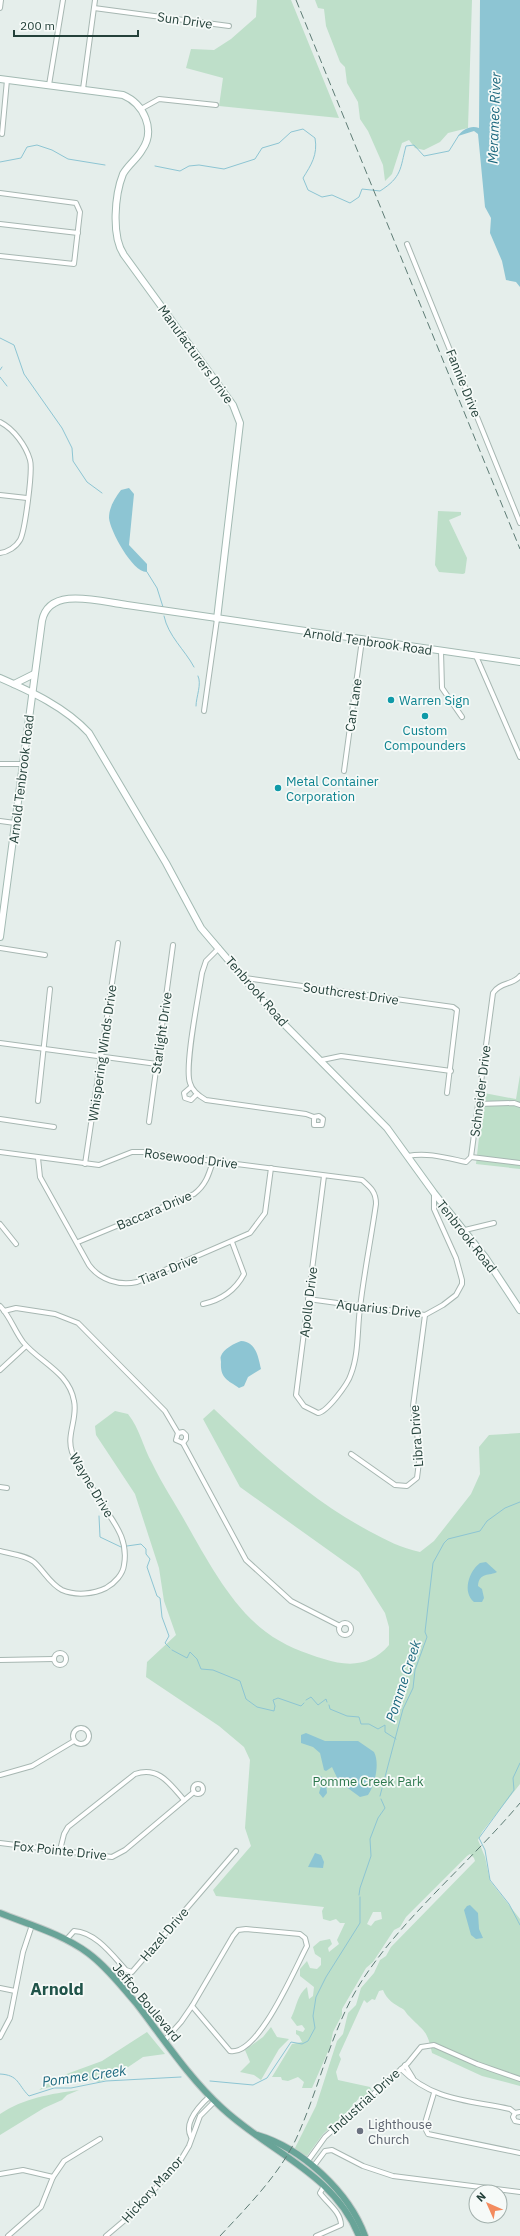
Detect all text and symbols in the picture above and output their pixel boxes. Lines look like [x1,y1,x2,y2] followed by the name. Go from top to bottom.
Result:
[156,8,214,33] street label: Sun Drive
[14,12,138,38] scale bar
[20,18,55,33] text: 200 m
[483,71,505,164] water label: Meramec River
[154,302,237,407] street label: Manufacturers Drive
[442,347,485,420] street label: Fannie Drive
[303,624,433,659] street label: Arnold Tenbrook Road
[341,677,366,733] street label: Can Lane
[399,692,470,709] place label: Warren Sign
[386,695,396,705] marker: Warren Sign
[420,711,430,721] marker: Custom Compounders
[5,714,38,844] street label: Arnold Tenbrook Road
[384,722,466,754] place label: Custom Compounders
[286,773,379,805] place label: Metal Container Corporation
[273,783,283,793] marker: Metal Container Corporation
[221,953,292,1030] street label: Tenbrook Road
[302,978,400,1009] street label: Southcrest Drive
[84,984,121,1123] street label: Whispering Winds Drive
[147,991,176,1075] street label: Starlight Drive
[466,1044,495,1138] street label: Schneider Drive
[143,1144,239,1173] street label: Rosewood Drive
[114,1187,194,1234] street label: Baccara Drive
[433,1197,500,1276] street label: Tenbrook Road
[136,1250,200,1289] street label: Tiara Drive
[296,1266,321,1338] street label: Apollo Drive
[336,1296,422,1321] street label: Aquarius Drive
[406,1404,427,1468] street label: Libra Drive
[66,1450,118,1521] street label: Wayne Drive
[381,1637,425,1724] water label: Pomme Creek
[312,1773,424,1790] park label: Pomme Creek Park
[12,1837,108,1864] street label: Fox Pointe Drive
[136,1904,192,1965] street label: Hazel Drive
[109,1959,185,2045] street label: Jeffco Boulevard
[30,1978,84,2000] district label: Arnold
[41,2061,128,2091] water label: Pomme Creek
[325,2065,403,2138] street label: Industrial Drive
[368,2116,432,2148] place label: Lighthouse Church
[355,2126,365,2136] marker: Lighthouse Church
[118,2152,187,2226] street label: Hickory Manor
[468,2184,508,2224] north arrow
[473,2189,489,2205] text: N

